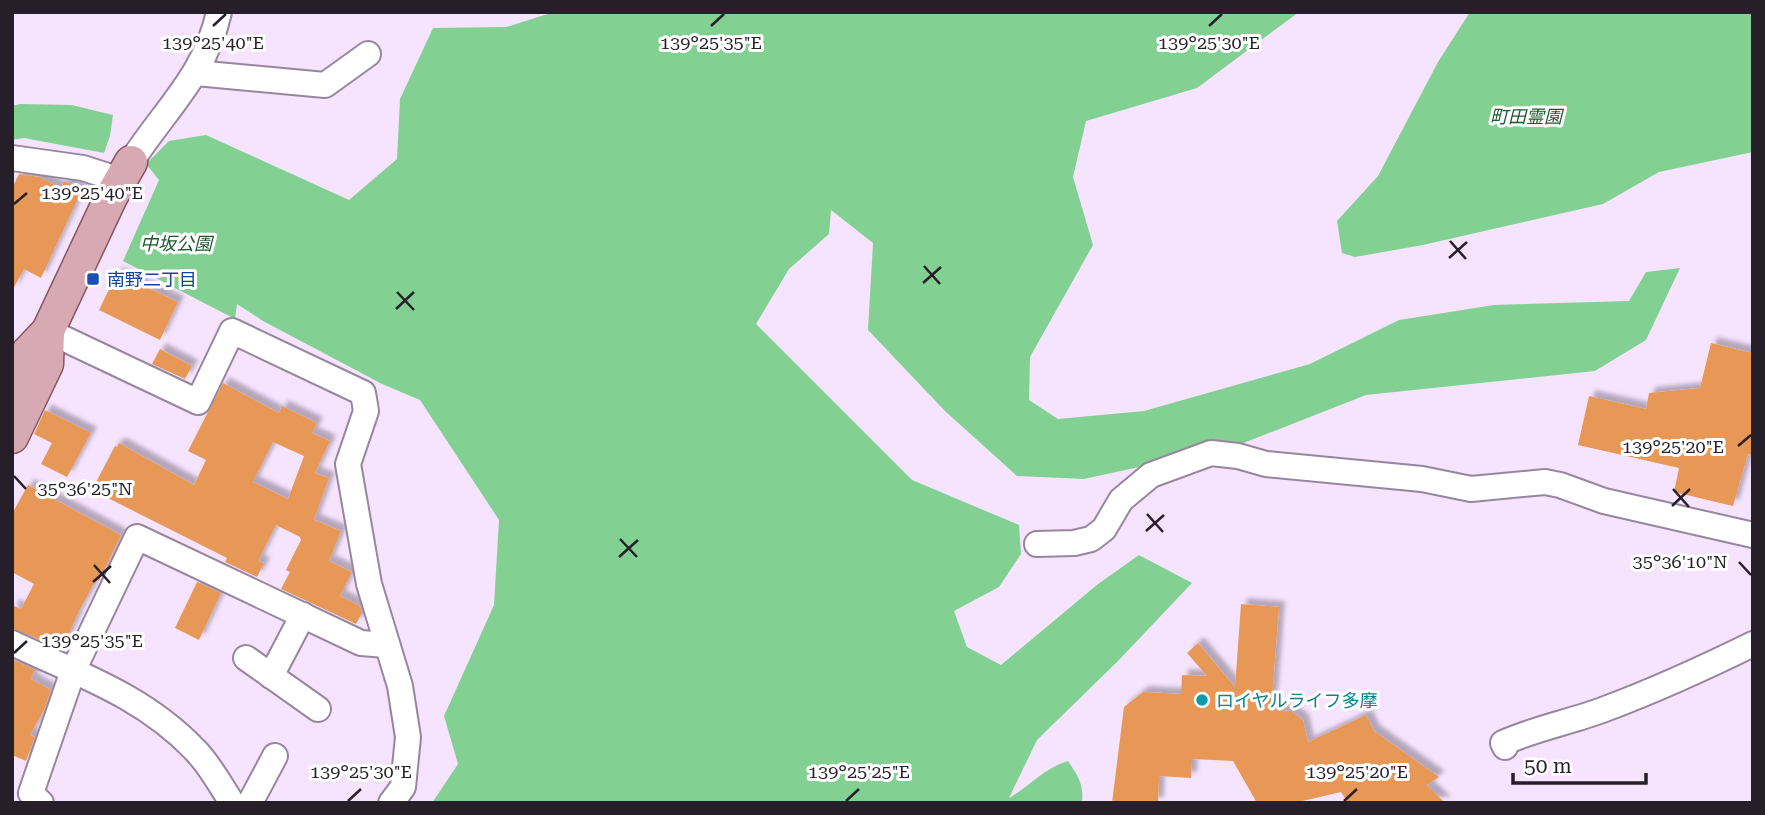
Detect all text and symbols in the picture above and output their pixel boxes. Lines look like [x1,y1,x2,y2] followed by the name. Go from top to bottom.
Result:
[162,32,264,53] text: 139°25'40"E
[660,32,762,53] text: 139°25'35"E
[1158,32,1260,53] text: 139°25'30"E
[1490,106,1565,127] park label: 町田霊園
[41,182,143,203] text: 139°25'40"E
[140,233,215,254] park label: 中坂公園
[107,269,197,290] place label: 南野二丁目
[85,271,101,287] marker: 南野二丁目
[1622,436,1724,457] text: 139°25'20"E
[38,478,132,499] text: 35°36'25"N
[1633,551,1727,572] text: 35°36'10"N
[41,630,143,651] text: 139°25'35"E
[1216,690,1377,711] place label: ロイヤルライフ多摩
[1194,692,1210,708] marker: ロイヤルライフ多摩
[1513,742,1646,786] scale bar
[1524,754,1572,778] text: 50 m
[310,761,412,782] text: 139°25'30"E
[808,761,910,782] text: 139°25'25"E
[1306,761,1408,782] text: 139°25'20"E

